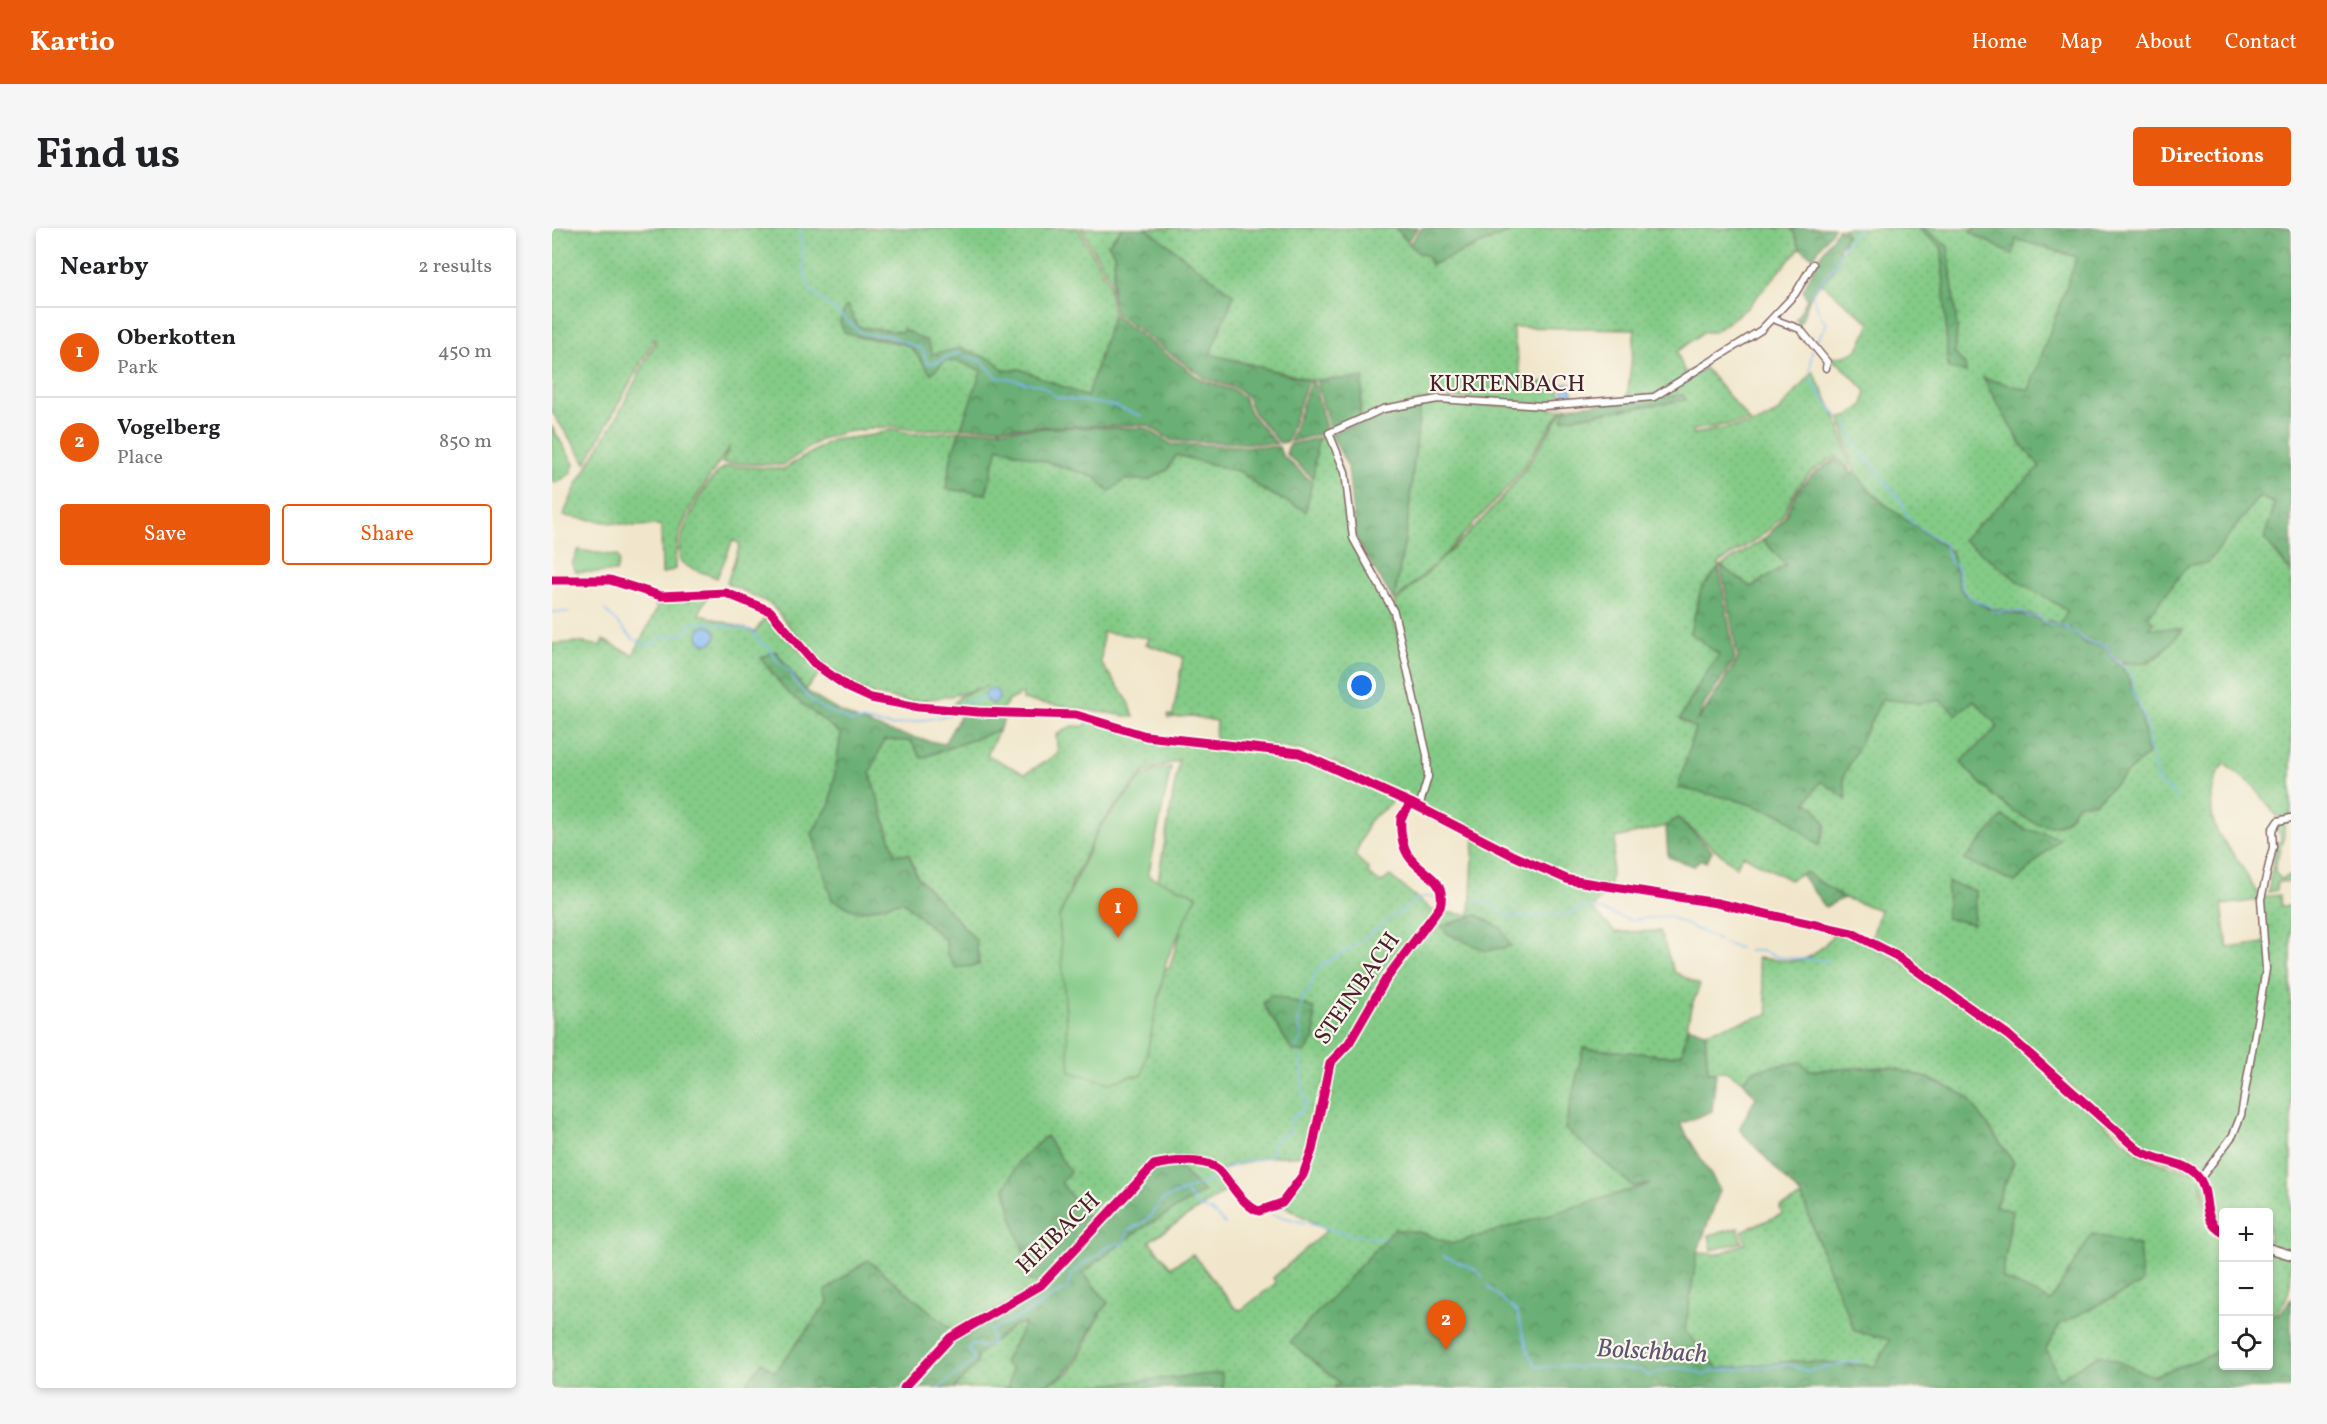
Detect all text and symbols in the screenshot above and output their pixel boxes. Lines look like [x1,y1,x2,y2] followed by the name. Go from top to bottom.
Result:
[30,23,115,62] text: Kartio
[1972,28,2027,57] text: Home
[2060,28,2102,57] text: Map
[2135,28,2192,57] text: About
[2225,28,2297,57] text: Contact
[36,127,180,186] text: Find us
[2133,127,2291,186] button: Directions
[60,249,149,285] text: Nearby
[418,253,492,281] text: 2 results
[117,323,236,354] text: Oberkotten
[75,338,84,366] text: 1
[438,338,492,366] text: 450 m
[117,354,158,382] text: Park
[1429,368,1585,402] street label: KURTENBACH
[117,413,220,444] text: Vogelberg
[74,428,85,456] text: 2
[439,428,492,456] text: 850 m
[117,444,163,472] text: Place
[60,504,270,565] button: Save
[282,504,492,565] button: Share
[1347,671,1376,700] your location
[1098,888,1138,938] pin: 1
[1307,926,1409,1052] street label: STEINBACH
[1009,1185,1109,1283] street label: HEIBACH
[2219,1208,2273,1370] map controls
[2219,1208,2273,1262] button: +
[2219,1262,2273,1316] button: −
[1426,1300,1466,1350] pin: 2
[2219,1316,2273,1370] button: locate
[1595,1331,1709,1373] water label: Bolschbach

